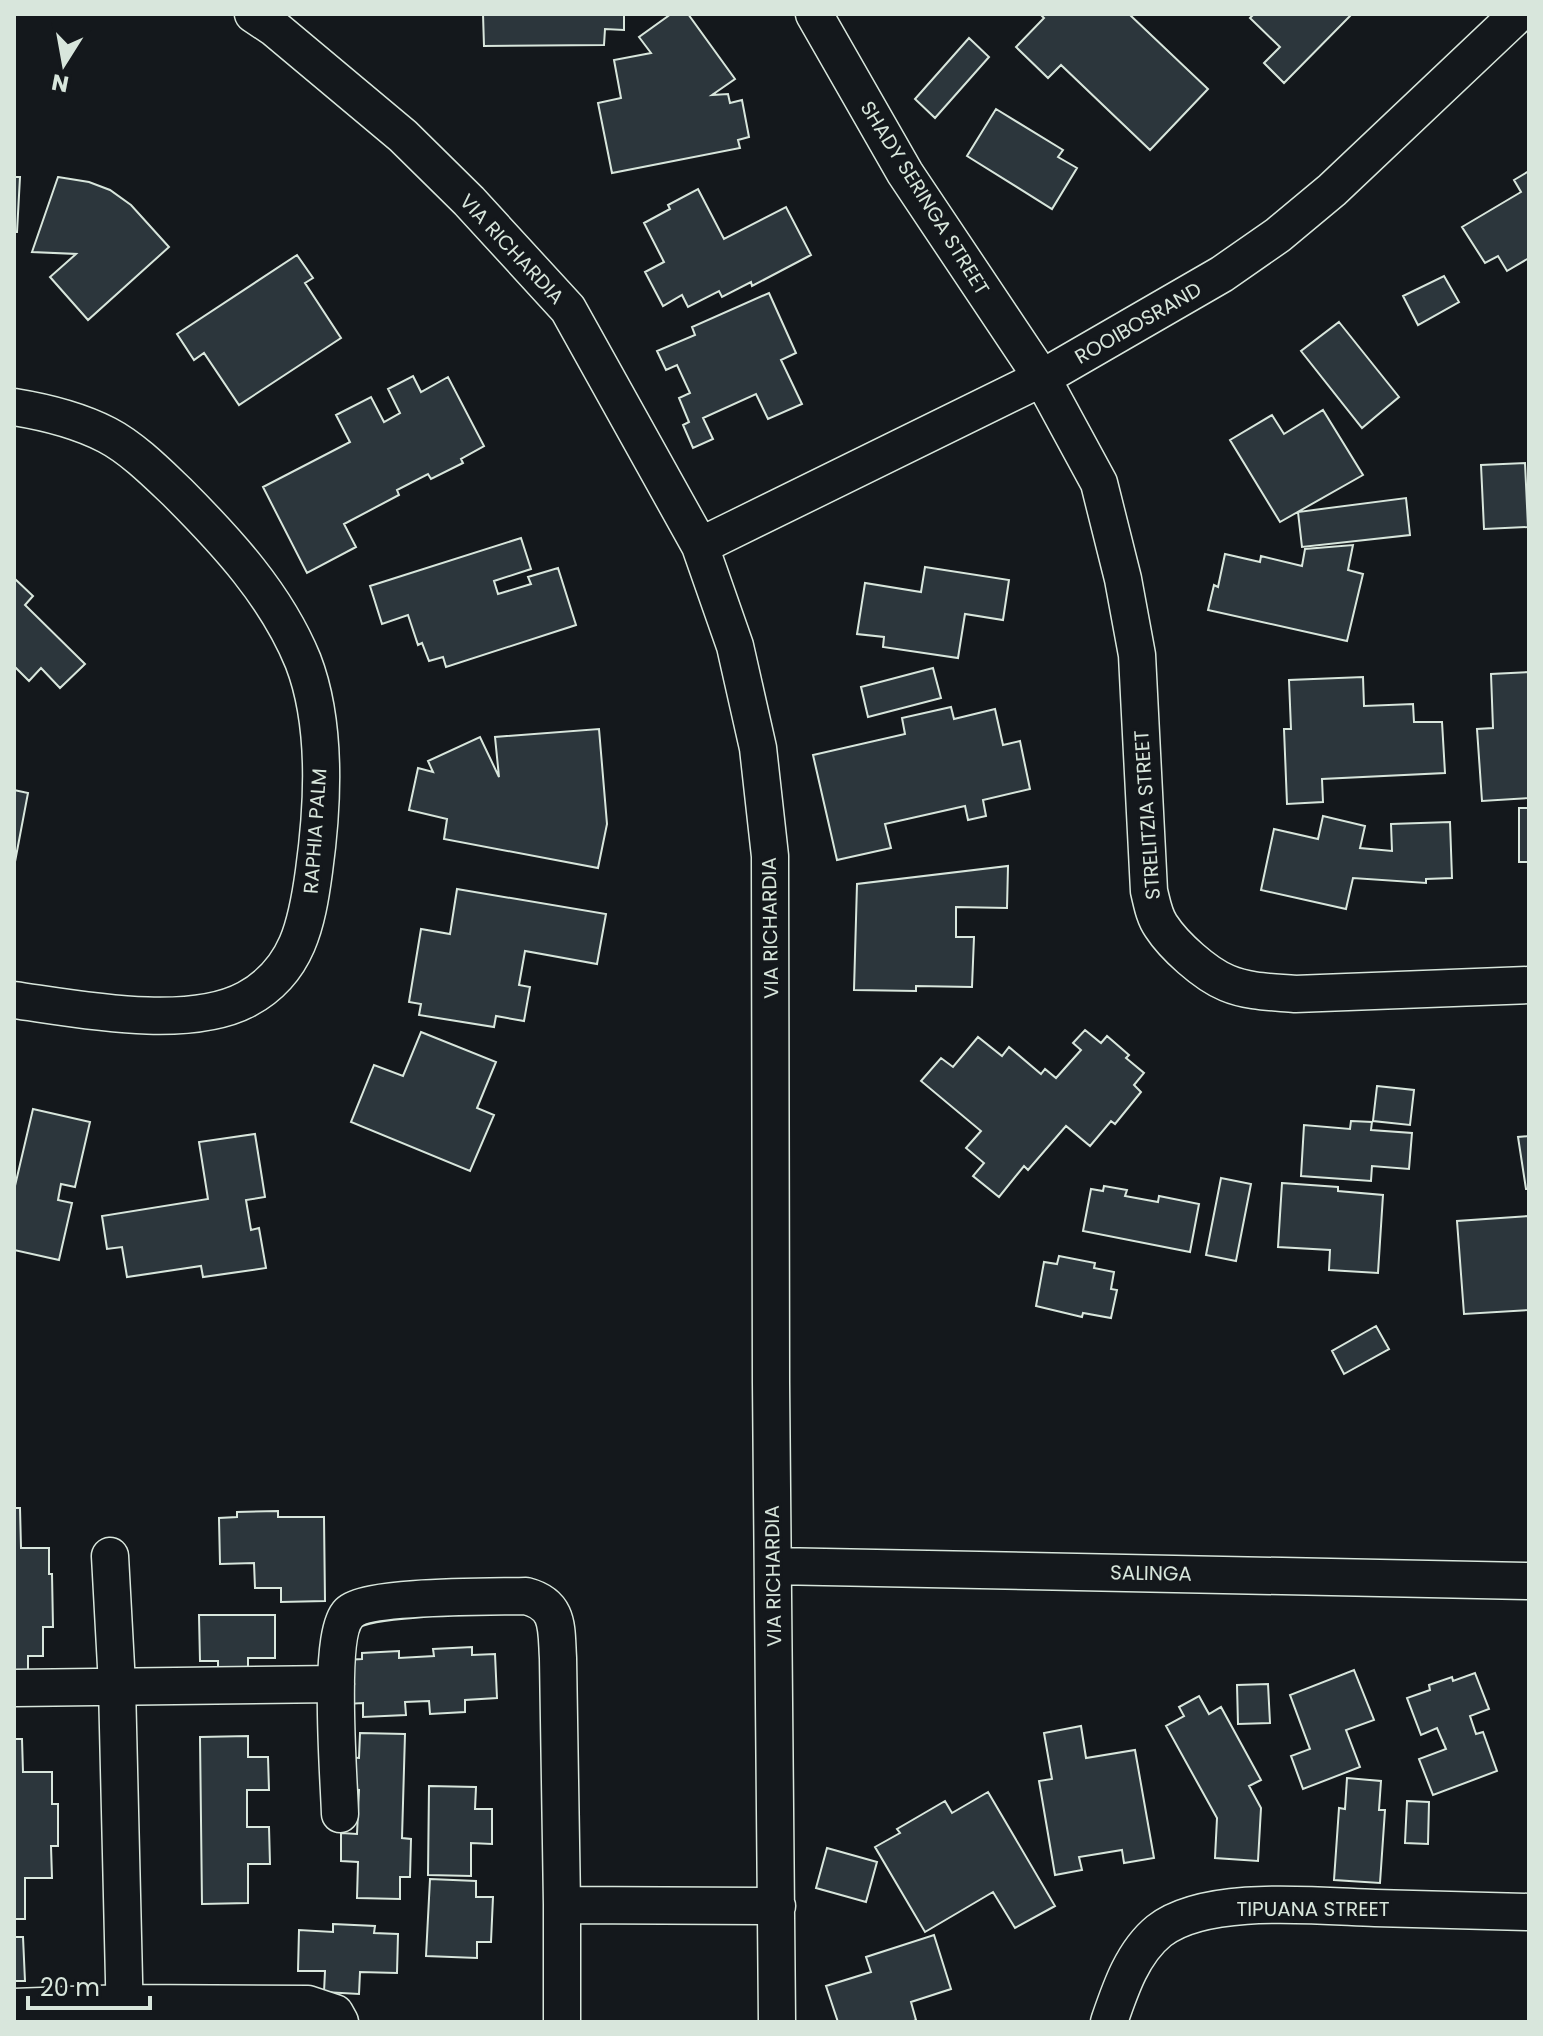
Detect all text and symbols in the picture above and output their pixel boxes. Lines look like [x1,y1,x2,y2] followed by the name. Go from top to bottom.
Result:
[24,24,104,104] north arrow
[49,66,71,100] text: N
[854,96,996,300] street label: SHADY SERINGA STREET
[453,188,571,310] street label: VIA RICHARDIA
[1069,275,1207,371] street label: ROOIBOSRAND
[1127,729,1167,901] street label: STRELITZIA STREET
[297,767,333,895] street label: RAPHIA PALM
[755,857,785,999] street label: VIA RICHARDIA
[758,1505,788,1647] street label: VIA RICHARDIA
[1110,1558,1192,1588] street label: SALINGA
[1236,1895,1390,1923] street label: TIPUANA STREET
[28,1960,150,2010] scale bar
[40,1971,100,2004] text: 20 m

